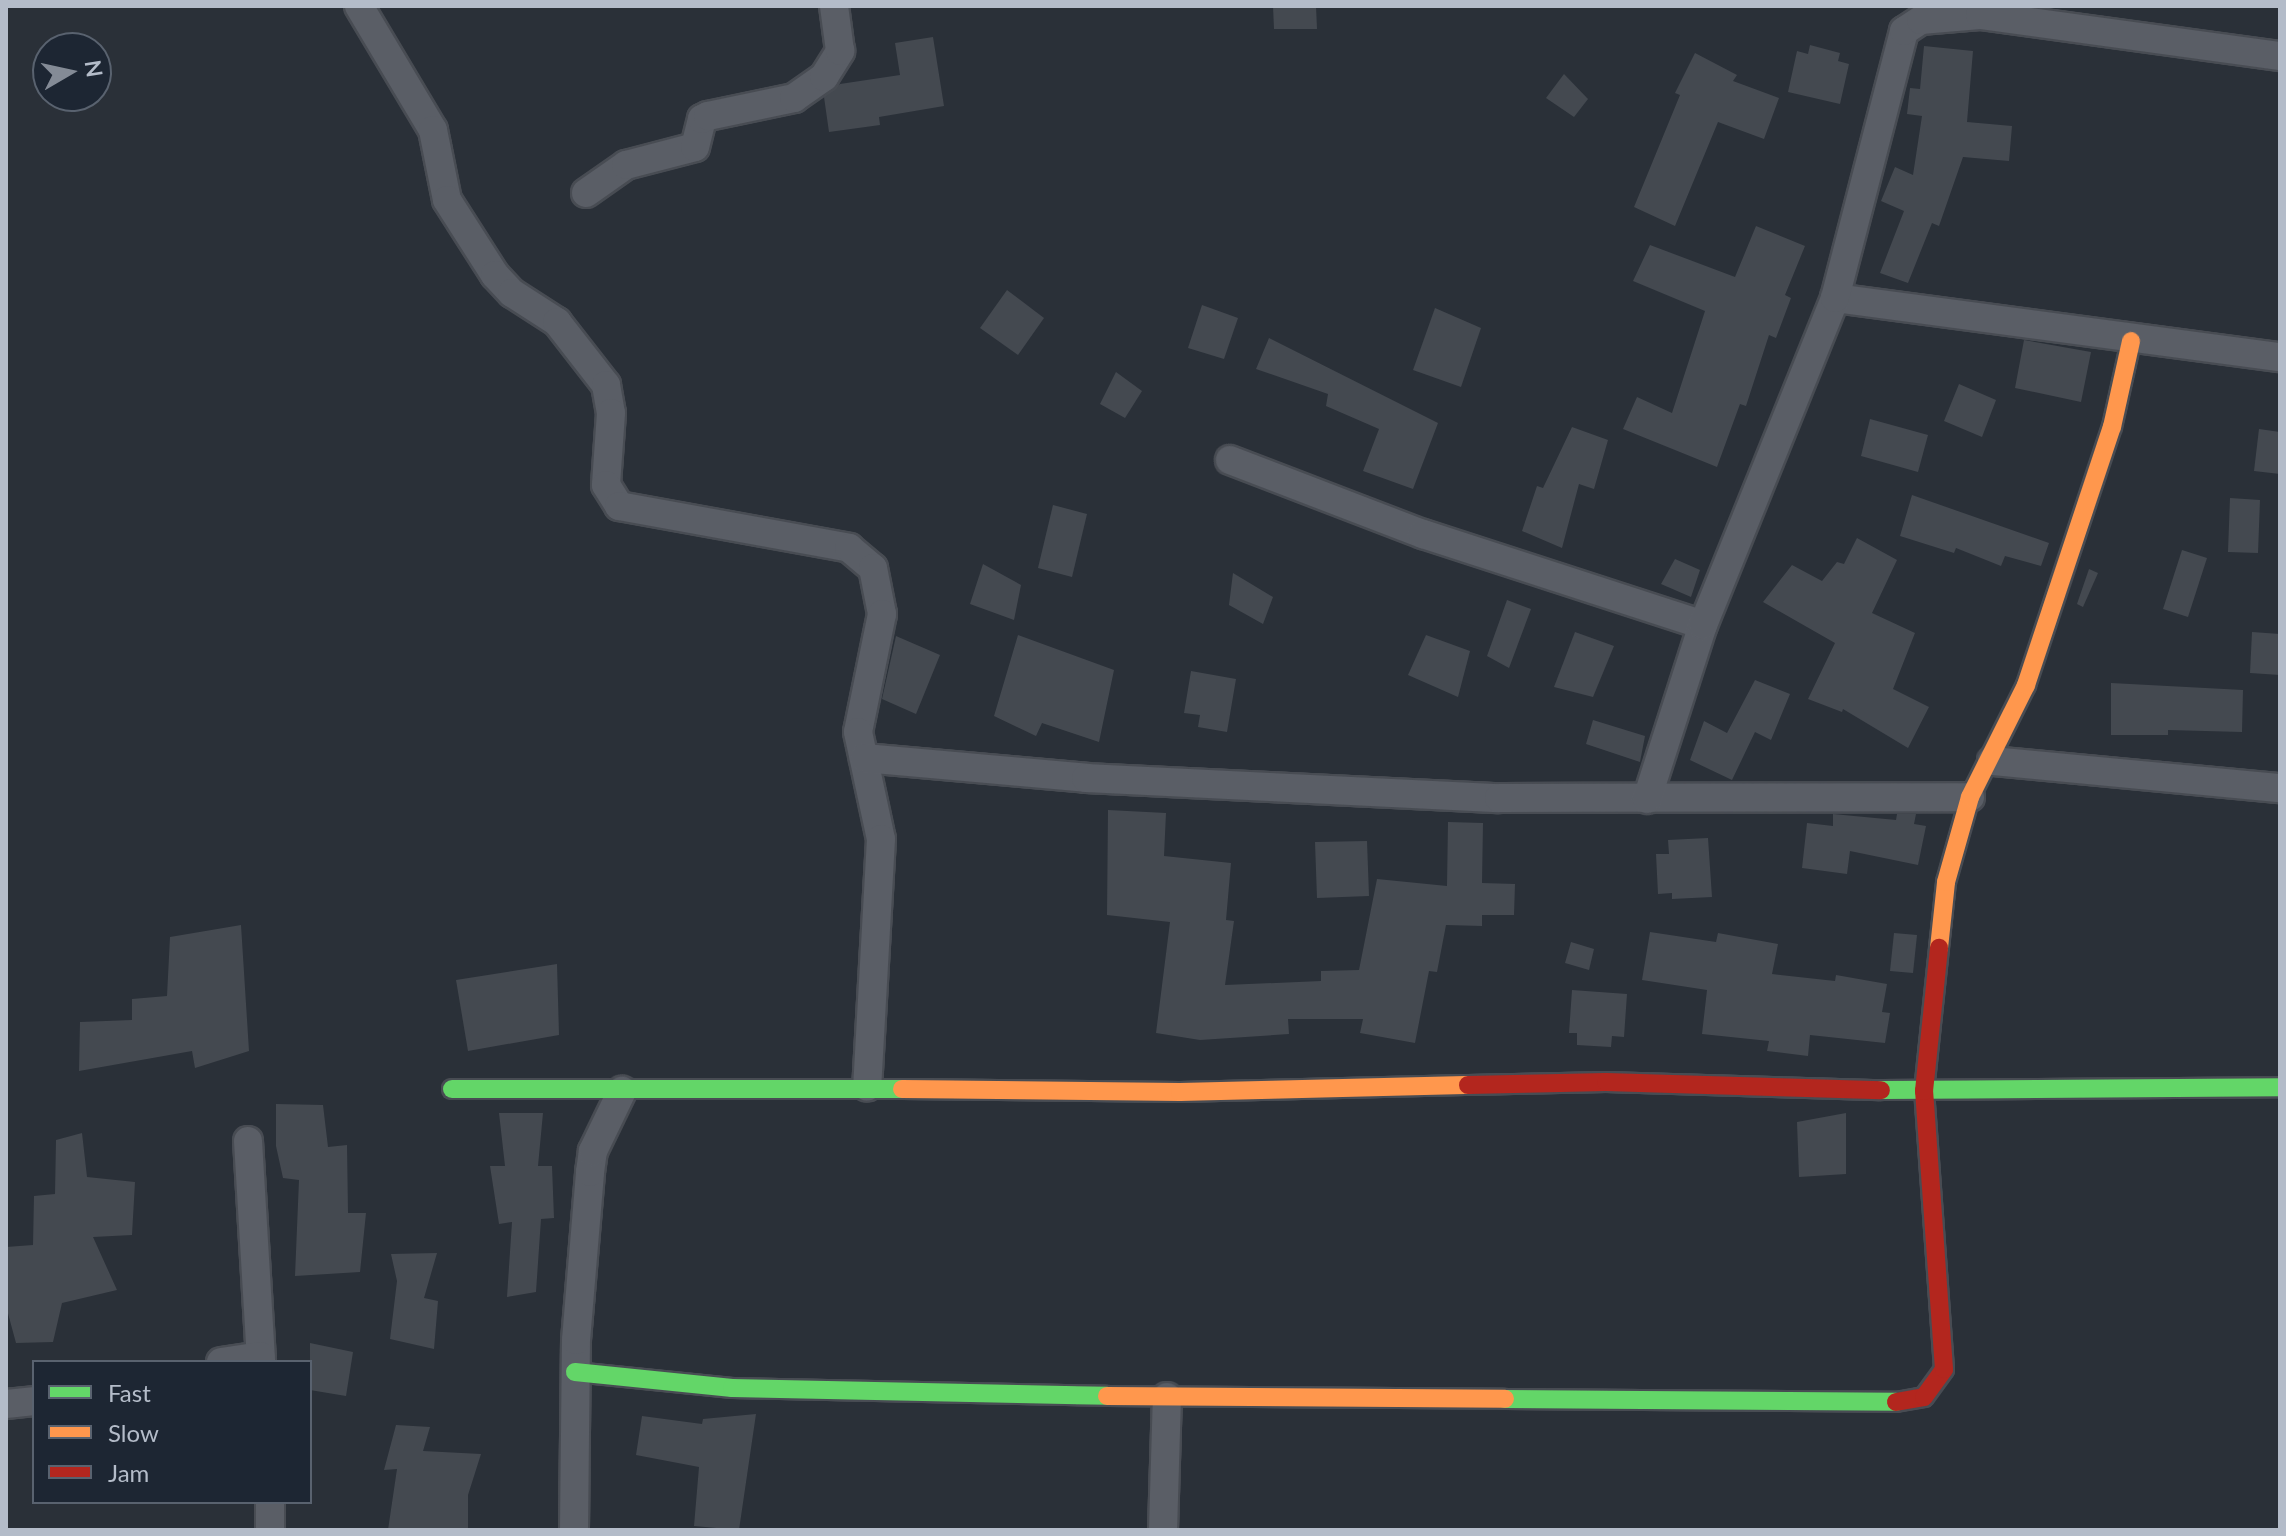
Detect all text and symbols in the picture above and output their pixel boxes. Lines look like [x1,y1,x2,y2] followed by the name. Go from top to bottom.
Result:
[32,32,112,112] north arrow
[80,58,109,79] text: N
[32,1360,312,1504] legend
[108,1378,151,1407] text: Fast
[108,1418,159,1447] text: Slow
[108,1458,149,1487] text: Jam

